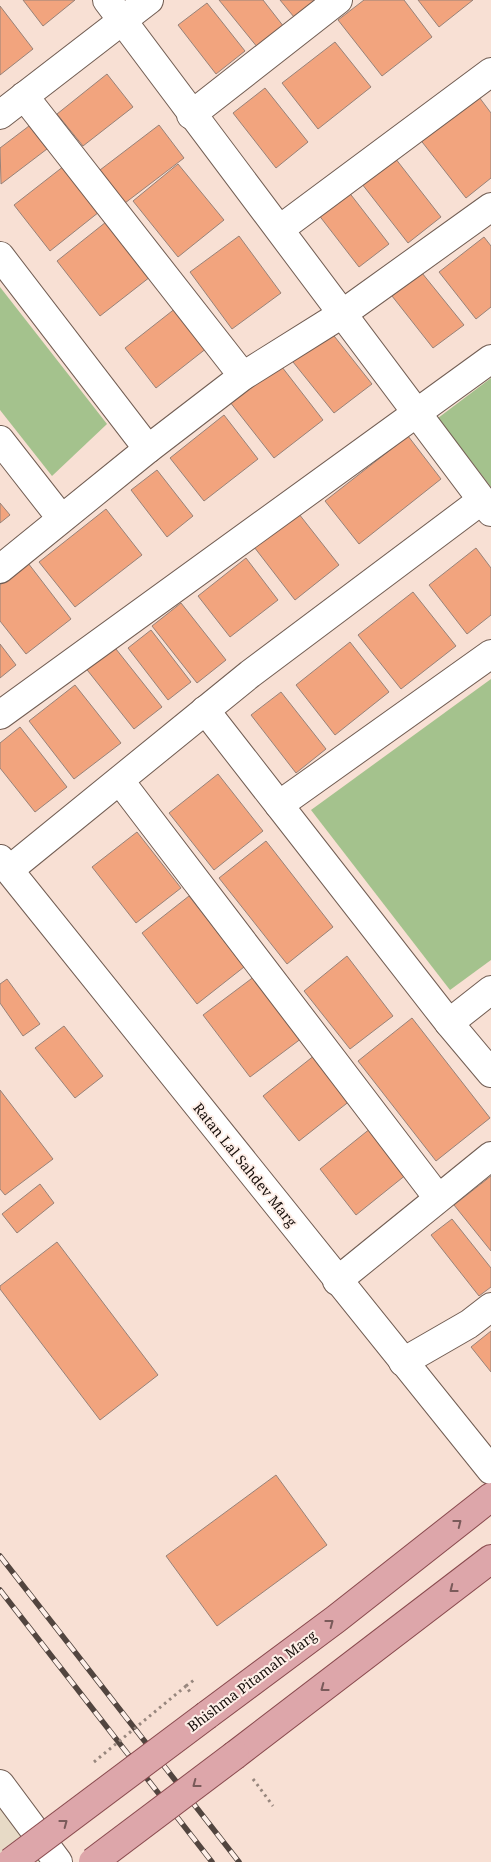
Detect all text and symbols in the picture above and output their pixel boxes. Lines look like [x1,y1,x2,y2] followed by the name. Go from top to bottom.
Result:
[189,1099,302,1231] street label: Ratan Lal Sahdev Marg
[452,1520,462,1529] one-way arrow
[449,1583,458,1592] one-way arrow
[324,1620,334,1629] one-way arrow
[183,1625,320,1735] street label: Bhishma Pitamah Marg
[320,1682,330,1691] one-way arrow
[192,1778,202,1787] one-way arrow
[58,1820,67,1828] one-way arrow

